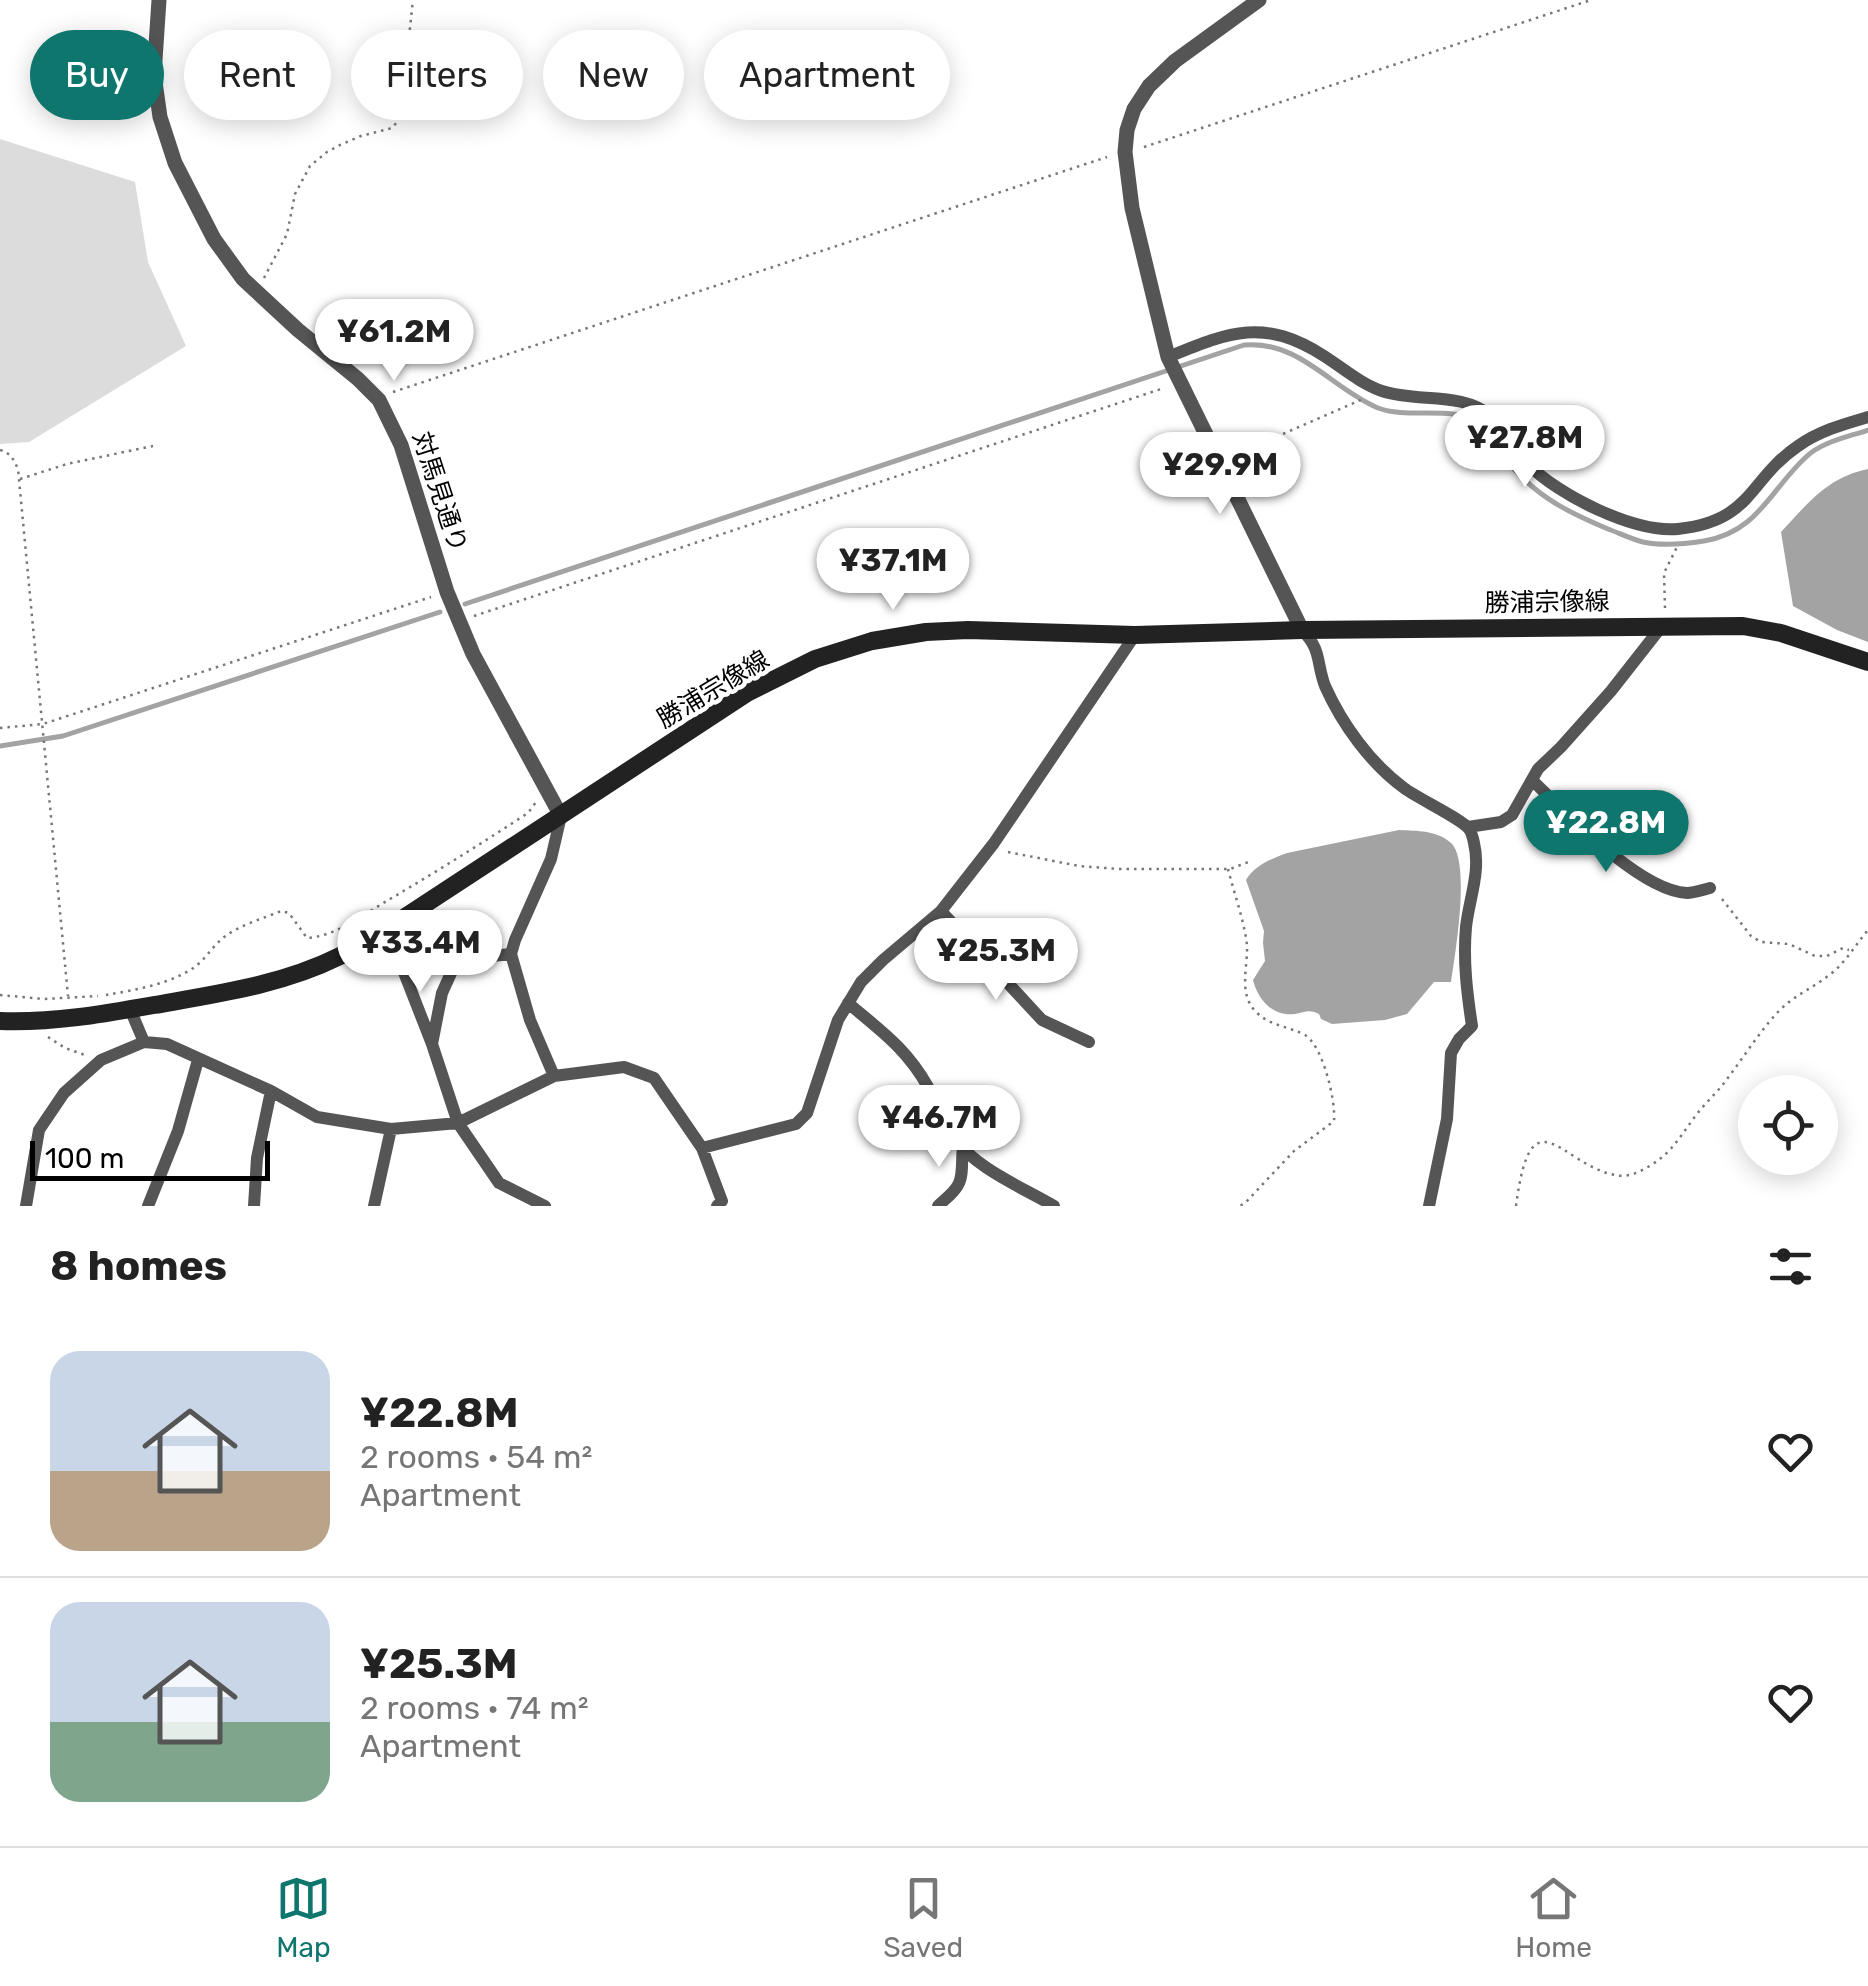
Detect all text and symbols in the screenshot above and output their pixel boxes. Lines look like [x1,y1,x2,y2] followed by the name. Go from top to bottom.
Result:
[30,30,164,120] chip: Buy
[184,30,331,120] chip: Rent
[351,30,523,120] chip: Filters
[543,30,684,120] chip: New
[704,30,950,120] chip: Apartment
[313,299,475,384] pin: ¥61.2M
[337,312,451,350] text: ¥61.2M
[1444,405,1606,490] pin: ¥27.8M
[1467,418,1583,456] text: ¥27.8M
[407,428,473,556] street label: 対馬見通り
[1139,432,1301,517] pin: ¥29.9M
[1162,445,1278,483] text: ¥29.9M
[812,528,974,613] pin: ¥37.1M
[838,541,948,579] text: ¥37.1M
[1484,586,1610,618] street label: 勝浦宗像線
[652,644,774,734] street label: 勝浦宗像線
[1525,790,1687,875] pin: ¥22.8M
[1546,803,1666,841] text: ¥22.8M
[339,910,501,995] pin: ¥33.4M
[915,918,1077,1003] pin: ¥25.3M
[359,923,481,961] text: ¥33.4M
[936,931,1056,969] text: ¥25.3M
[1738,1075,1838,1175] map controls
[1738,1075,1838,1175] button: locate
[858,1085,1020,1170] pin: ¥46.7M
[880,1098,998,1136] text: ¥46.7M
[30,1136,270,1180] scale bar
[45,1142,124,1175] text: 100 m
[1763,1239,1818,1294] icon: filters
[50,1241,227,1291] text: 8 homes
[360,1388,519,1438] text: ¥22.8M
[130,1391,250,1511] icon: home
[1763,1424,1818,1479] icon: heart
[360,1438,592,1476] text: 2 rooms · 54 m²
[360,1476,521,1514] text: Apartment
[360,1639,518,1689] text: ¥25.3M
[130,1642,250,1762] icon: home
[1763,1675,1818,1730] icon: heart
[360,1689,589,1727] text: 2 rooms · 74 m²
[360,1727,521,1765] text: Apartment
[276,1871,331,1964] tab: Map
[883,1871,963,1964] tab: Saved
[1515,1871,1592,1964] tab: Home

